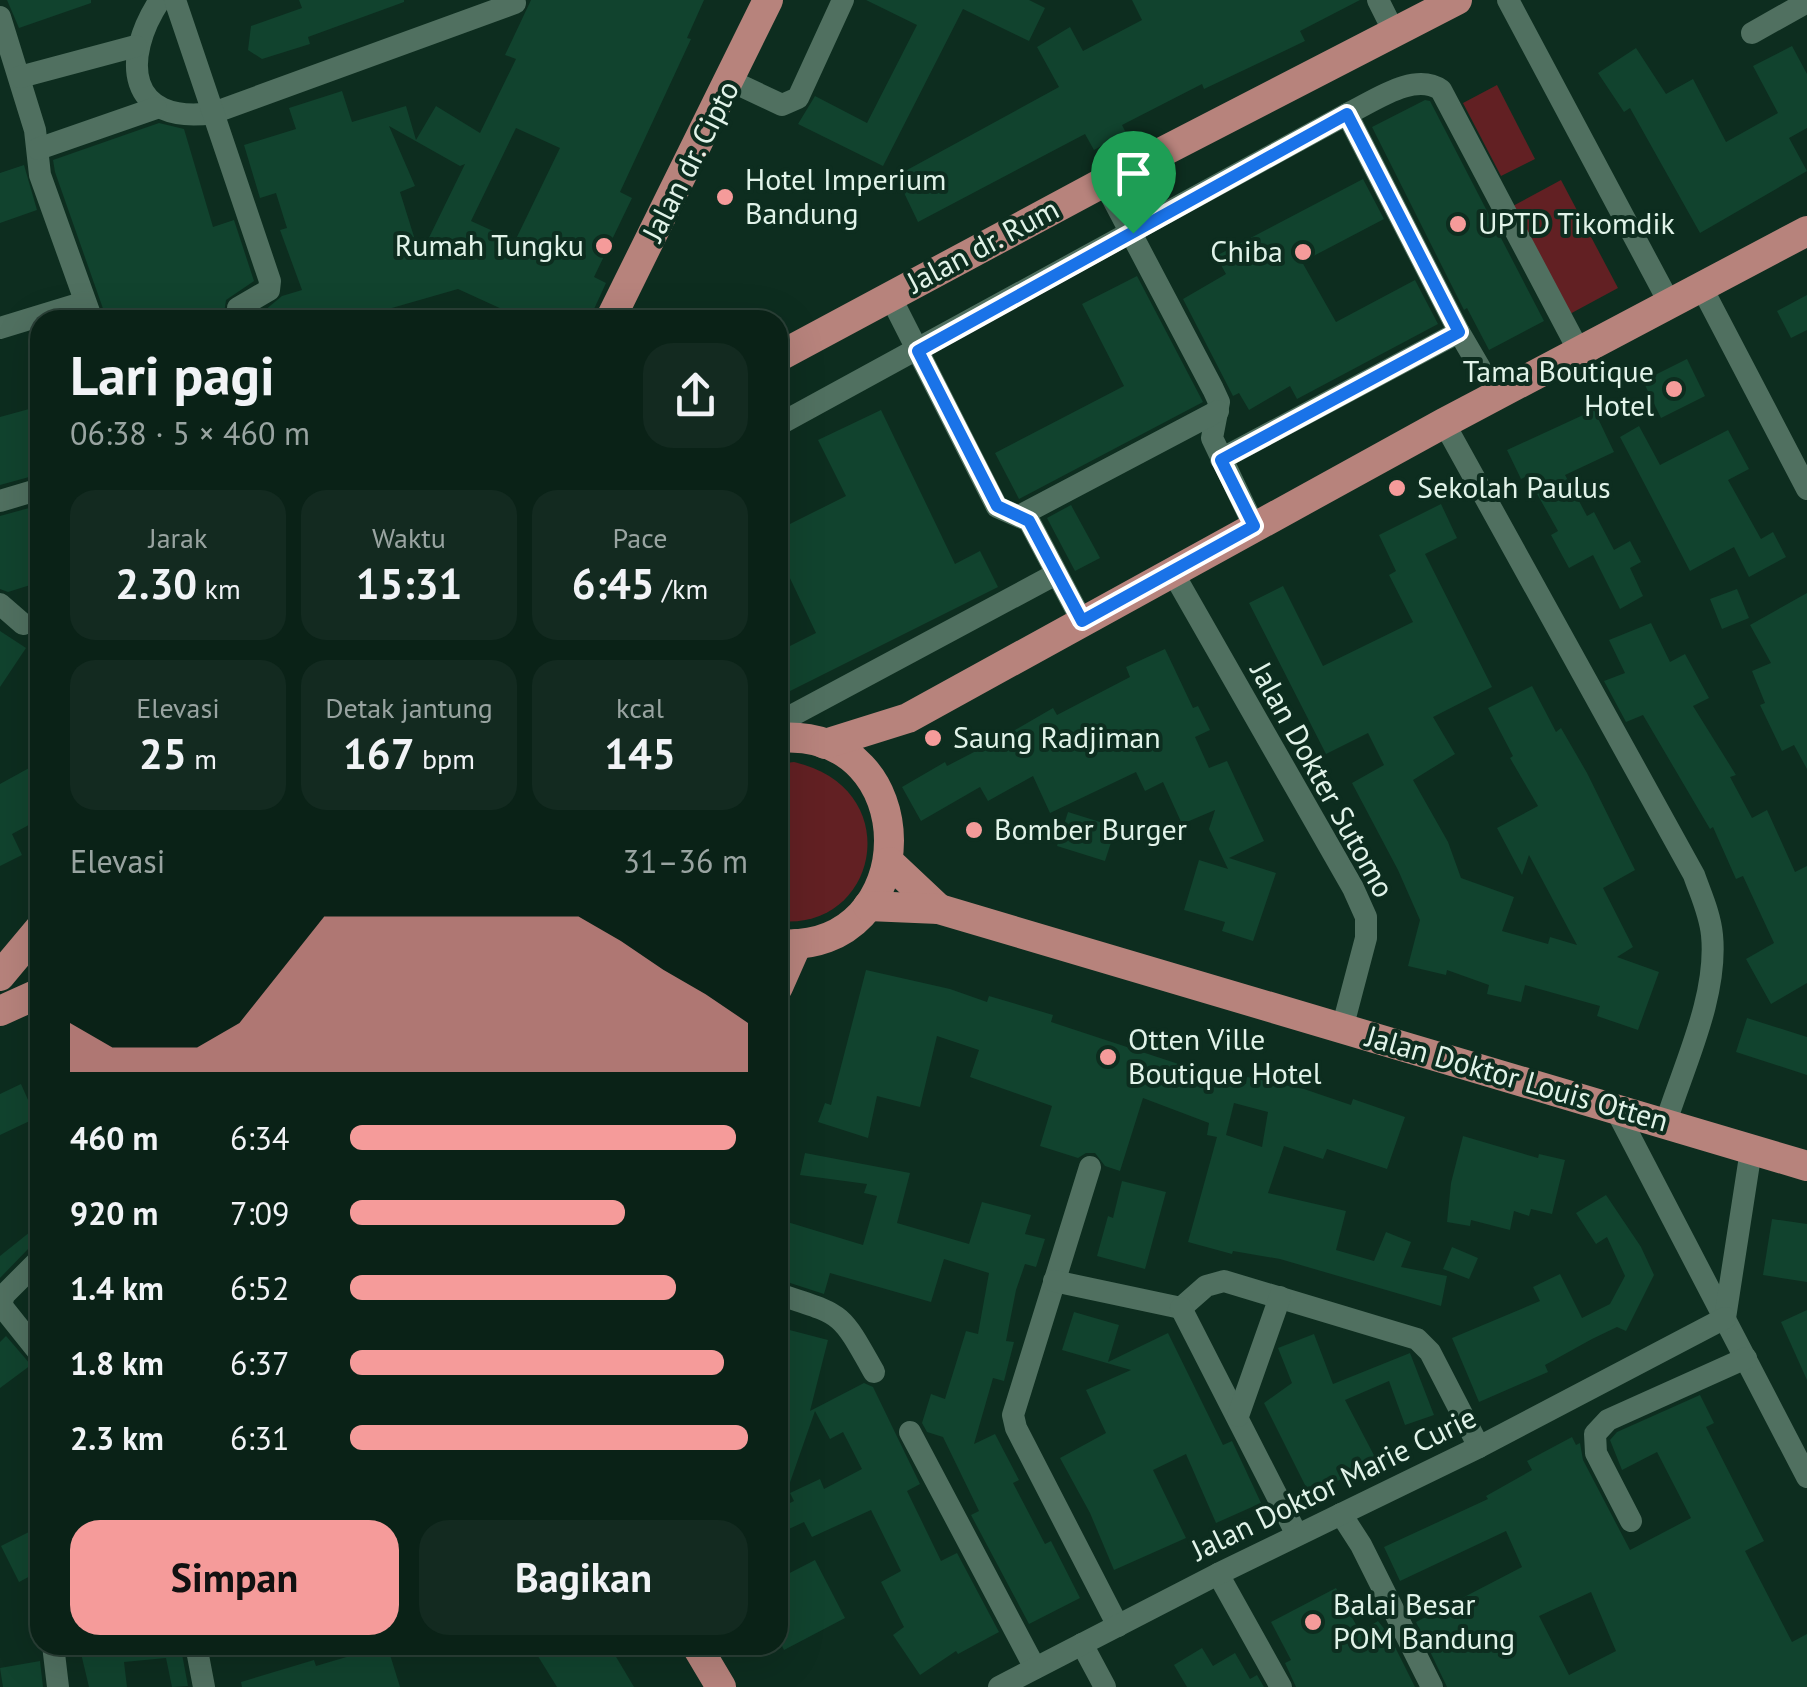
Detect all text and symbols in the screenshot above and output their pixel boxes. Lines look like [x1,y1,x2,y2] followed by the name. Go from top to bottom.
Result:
[632,73,747,249] street label: Jalan dr. Cipto
[1091,131,1176,234] pin
[1106,146,1161,201] icon: arrive
[745,159,946,232] place label: Hotel Imperium Bandung
[714,186,736,208] marker: Hotel Imperium Bandung
[898,188,1065,302] street label: Jalan dr. Rum
[1478,203,1676,242] place label: UPTD Tikomdik
[1447,213,1469,235] marker: UPTD Tikomdik
[395,225,584,264] place label: Rumah Tungku
[1210,231,1283,270] place label: Chiba
[593,235,615,257] marker: Rumah Tungku
[1292,241,1314,263] marker: Chiba
[70,339,275,410] text: Lari pagi
[643,343,748,448] button: share
[1463,351,1654,424] place label: Tama Boutique Hotel
[1663,378,1685,400] marker: Tama Boutique Hotel
[70,412,310,454] text: 06:38 · 5 × 460 m
[1417,467,1611,506] place label: Sekolah Paulus
[1386,477,1408,499] marker: Sekolah Paulus
[149,519,207,556] text: Jarak
[372,519,446,556] text: Waktu
[613,519,667,556] text: Pace
[115,556,197,611] text: 2.30
[356,556,462,611] text: 15:31
[572,556,655,611] text: 6:45
[197,570,241,607] text: km
[655,570,708,607] text: /km
[1241,653,1404,904] street label: Jalan Dokter Sutomo
[136,689,220,726] text: Elevasi
[325,689,493,726] text: Detak jantung
[616,689,664,726] text: kcal
[953,717,1161,756] place label: Saung Radjiman
[139,726,187,781] text: 25
[343,726,414,781] text: 167
[604,726,676,781] text: 145
[922,727,944,749] marker: Saung Radjiman
[187,740,217,777] text: m
[414,740,475,777] text: bpm
[994,809,1187,848] place label: Bomber Burger
[963,819,985,841] marker: Bomber Burger
[70,840,165,882] text: Elevasi
[623,840,748,882] text: 31–36 m
[1360,1015,1673,1139] street label: Jalan Doktor Louis Otten
[1128,1019,1322,1092] place label: Otten Ville Boutique Hotel
[1097,1046,1119,1068] marker: Otten Ville Boutique Hotel
[70,1117,158,1159] text: 460 m
[230,1117,289,1159] text: 6:34
[70,1192,158,1234] text: 920 m
[230,1192,289,1234] text: 7:09
[70,1267,164,1309] text: 1.4 km
[230,1267,289,1309] text: 6:52
[70,1342,164,1384] text: 1.8 km
[230,1342,289,1384] text: 6:37
[1183,1397,1482,1569] street label: Jalan Doktor Marie Curie
[70,1417,164,1459] text: 2.3 km
[230,1417,289,1459] text: 6:31
[70,1520,399,1635] button: Simpan
[419,1520,748,1635] button: Bagikan
[1333,1584,1515,1657] place label: Balai Besar POM Bandung
[1302,1611,1324,1633] marker: Balai Besar POM Bandung

